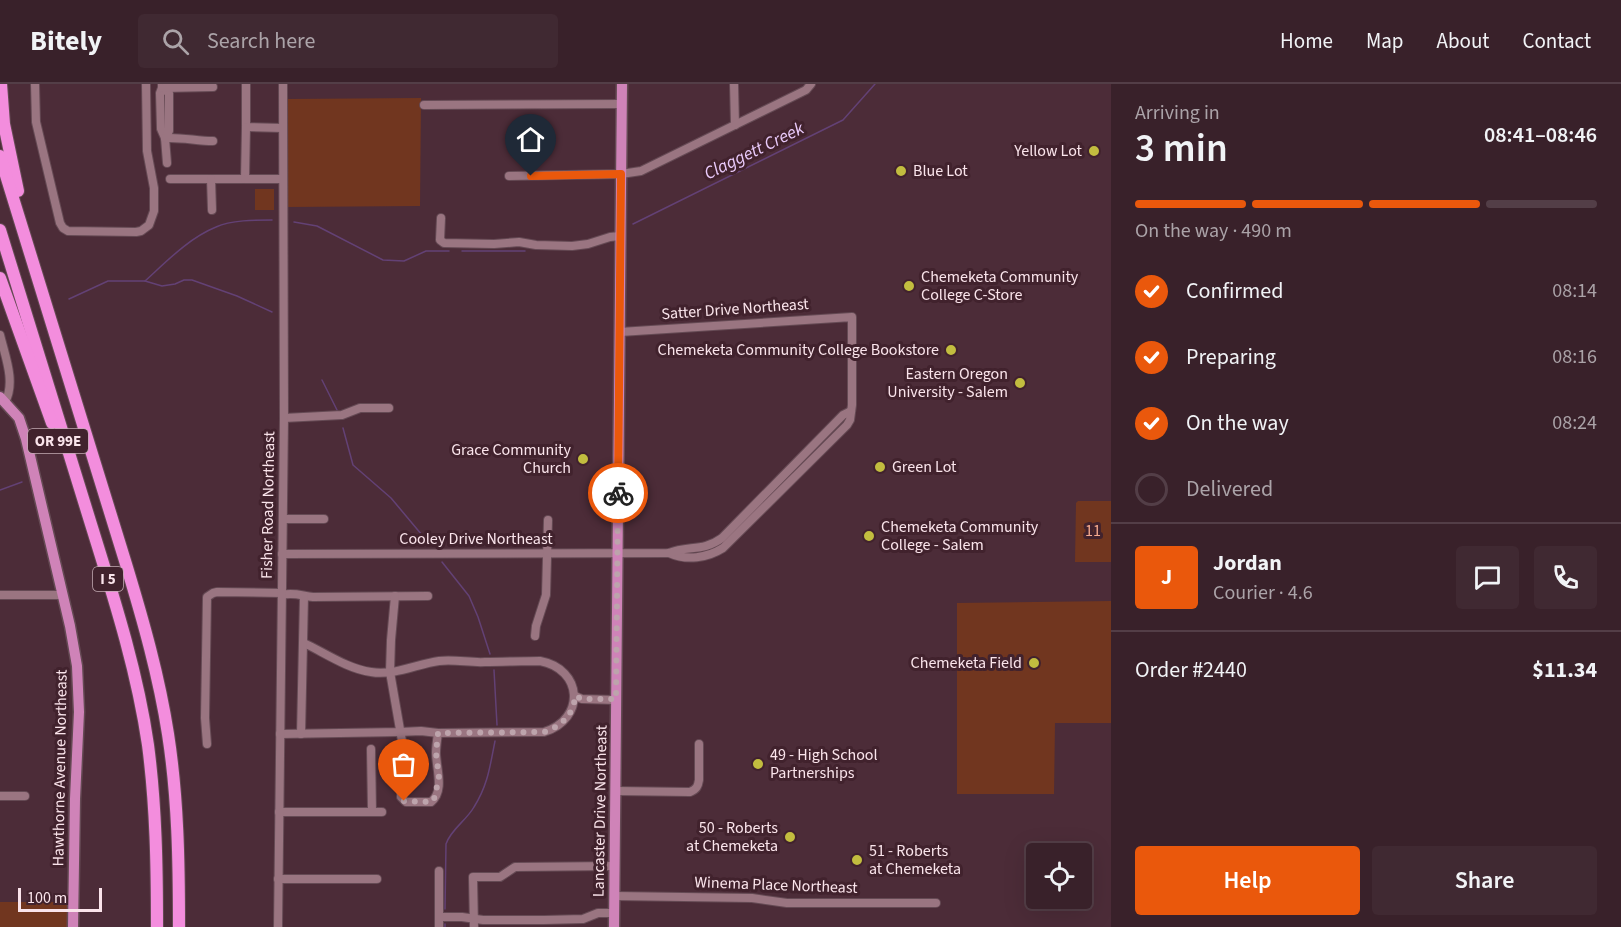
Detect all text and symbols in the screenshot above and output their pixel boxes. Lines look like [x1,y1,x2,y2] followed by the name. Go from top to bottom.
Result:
[138,14,558,68] search box
[30,21,102,61] text: Bitely
[159,25,192,58] icon: search
[207,25,315,57] text: Search here
[1280,26,1333,56] text: Home
[1366,26,1404,56] text: Map
[1437,26,1489,56] text: About
[1522,26,1591,56] text: Contact
[1135,99,1220,127] text: Arriving in
[505,114,556,176] pin
[700,116,809,186] water label: Claggett Creek
[1484,119,1597,151] text: 08:41–08:46
[1135,121,1228,177] text: 3 min
[514,123,547,156] icon: home
[1013,140,1083,162] place label: Yellow Lot
[1087,144,1101,158] marker: Yellow Lot
[913,160,968,182] place label: Blue Lot
[894,164,908,178] marker: Blue Lot
[1135,217,1292,245] text: On the way · 490 m
[921,266,1079,306] place label: Chemeketa Community College C-Store
[1135,275,1168,308] icon: check
[1186,275,1283,307] text: Confirmed
[1552,277,1597,305] text: 08:14
[902,279,916,293] marker: Chemeketa Community College C-Store
[661,293,810,325] street label: Satter Drive Northeast
[658,339,939,361] place label: Chemeketa Community College Bookstore
[1135,341,1168,374] icon: check
[1186,341,1276,373] text: Preparing
[944,343,958,357] marker: Chemeketa Community College Bookstore
[1552,343,1597,371] text: 08:16
[887,363,1008,403] place label: Eastern Oregon University - Salem
[1013,376,1027,390] marker: Eastern Oregon University - Salem
[1135,407,1168,440] icon: check
[1186,407,1289,439] text: On the way
[1552,409,1597,437] text: 08:24
[28,429,88,453] road number: OR 99E
[256,430,280,579] street label: Fisher Road Northeast
[451,439,572,479] place label: Grace Community Church
[576,452,590,466] marker: Grace Community Church
[892,456,957,478] place label: Green Lot
[873,460,887,474] marker: Green Lot
[588,463,648,523] courier
[1186,473,1273,505] text: Delivered
[602,477,635,510] icon: bike
[881,516,1039,556] place label: Chemeketa Community College - Salem
[1085,520,1101,542] park label: 11
[399,528,553,550] street label: Cooley Drive Northeast
[862,529,876,543] marker: Chemeketa Community College - Salem
[1456,546,1519,609] button: chat
[1534,546,1597,609] button: phone
[1213,547,1282,579] text: Jordan
[1161,561,1172,593] text: J
[93,567,123,591] road number: I 5
[1213,579,1313,607] text: Courier · 4.6
[911,652,1022,674] place label: Chemeketa Field
[1135,654,1247,686] text: Order #2440
[1532,654,1597,686] text: $11.34
[1027,656,1041,670] marker: Chemeketa Field
[47,669,73,867] street label: Hawthorne Avenue Northeast
[587,724,613,897] street label: Lancaster Drive Northeast
[378,739,429,801] pin
[770,744,878,784] place label: 49 - High School Partnerships
[387,748,420,781] icon: bag
[751,757,765,771] marker: 49 - High School Partnerships
[686,817,778,857] place label: 50 - Roberts at Chemeketa
[783,830,797,844] marker: 50 - Roberts at Chemeketa
[869,840,961,880] place label: 51 - Roberts at Chemeketa
[1026,843,1092,909] map controls
[1026,843,1092,909] button: locate
[1135,846,1360,915] button: Help
[1372,846,1597,915] button: Share
[850,853,864,867] marker: 51 - Roberts at Chemeketa
[694,871,859,899] street label: Winema Place Northeast
[18,885,102,912] scale bar
[27,887,67,909] text: 100 m

